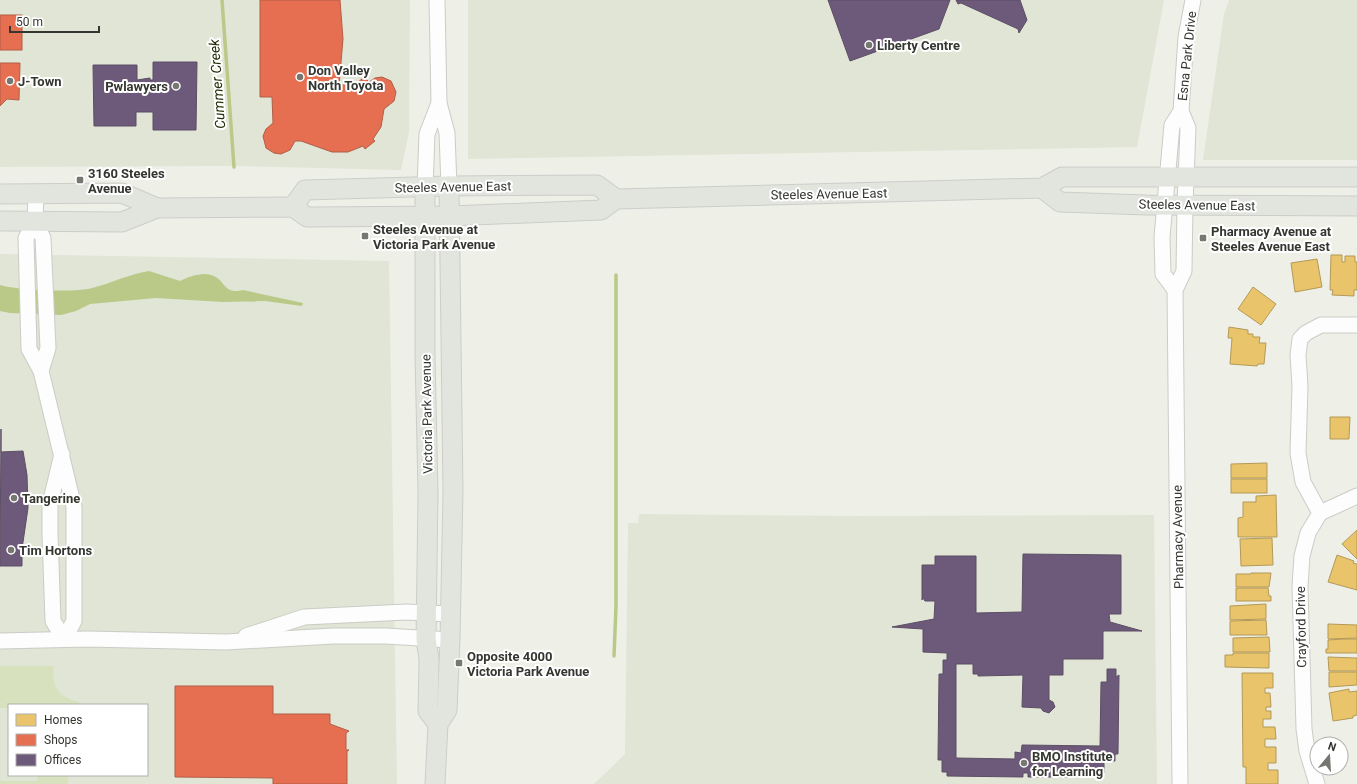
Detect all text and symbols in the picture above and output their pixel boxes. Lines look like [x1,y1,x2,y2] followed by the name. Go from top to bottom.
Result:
[10,8,99,34] scale bar
[1175,10,1199,102] street label: Esna Park Drive
[16,15,43,29] text: 50 m
[206,37,228,129] water label: Cummer Creek
[877,38,960,53] place label: Liberty Centre
[864,40,874,50] marker: Liberty Centre
[308,63,384,93] place label: Don Valley North Toyota
[295,72,305,82] marker: Don Valley North Toyota
[18,74,62,89] place label: J-Town
[5,76,15,86] marker: J-Town
[105,79,168,94] place label: Pwlawyers
[171,81,181,91] marker: Pwlawyers
[88,166,165,196] place label: 3160 Steeles Avenue
[75,175,85,185] marker: 3160 Steeles Avenue
[394,178,512,196] street label: Steeles Avenue East
[770,185,888,203] street label: Steeles Avenue East
[1138,196,1256,214] street label: Steeles Avenue East
[373,222,495,252] place label: Steeles Avenue at Victoria Park Avenue
[1211,224,1332,254] place label: Pharmacy Avenue at Steeles Avenue East
[360,231,370,241] marker: Steeles Avenue at Victoria Park Avenue
[1198,233,1208,243] marker: Pharmacy Avenue at Steeles Avenue East
[418,354,436,474] street label: Victoria Park Avenue
[1170,485,1186,589] street label: Pharmacy Avenue
[22,491,80,506] place label: Tangerine
[9,493,19,503] marker: Tangerine
[19,543,92,558] place label: Tim Hortons
[6,545,16,555] marker: Tim Hortons
[1293,586,1309,668] street label: Crayford Drive
[467,649,589,679] place label: Opposite 4000 Victoria Park Avenue
[454,658,464,668] marker: Opposite 4000 Victoria Park Avenue
[8,704,148,776] legend
[44,713,82,727] text: Homes
[44,733,78,747] text: Shops
[1309,736,1349,776] north arrow
[1326,740,1338,754] text: N
[1032,749,1113,779] place label: BMO Institute for Learning
[44,753,81,767] text: Offices
[1019,758,1029,768] marker: BMO Institute for Learning

